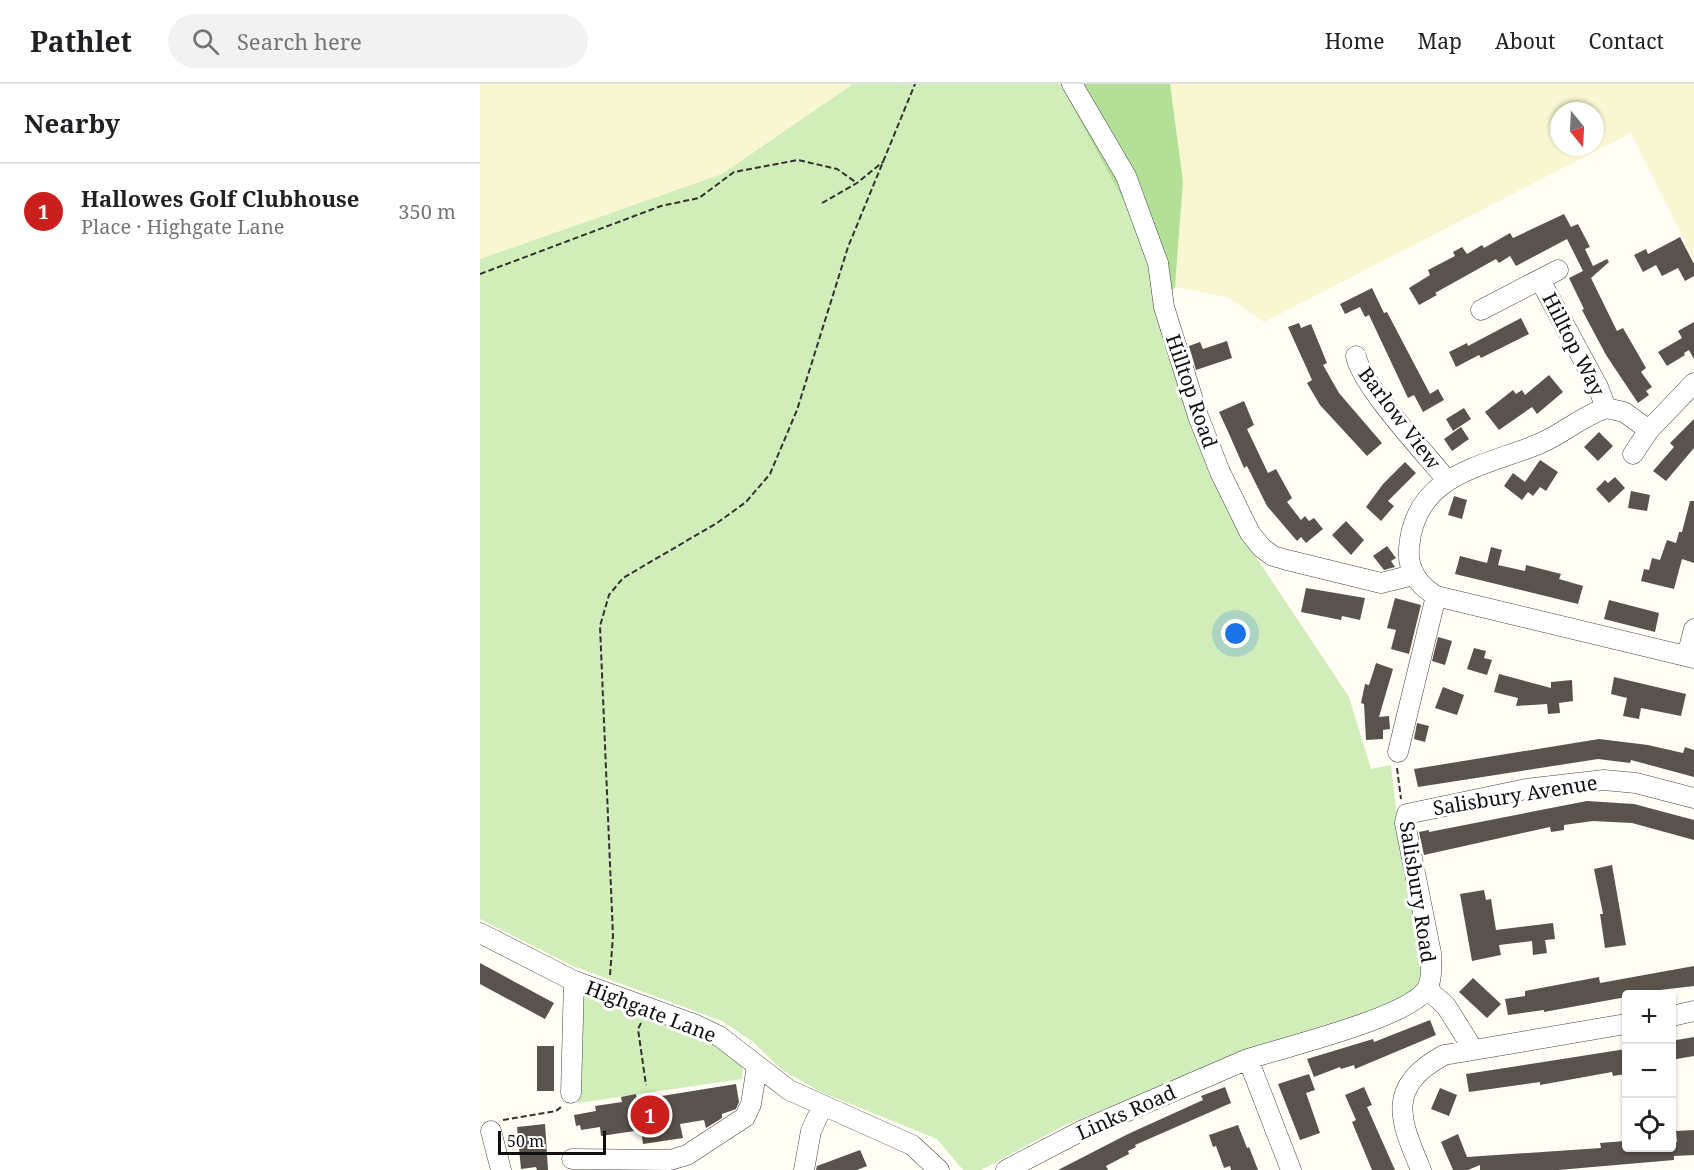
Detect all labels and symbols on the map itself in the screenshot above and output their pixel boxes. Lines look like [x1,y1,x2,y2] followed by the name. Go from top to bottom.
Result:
[1550,102,1604,156] north arrow
[1536,288,1612,401] street label: Hilltop Way
[1160,330,1224,452] street label: Hilltop Road
[1353,361,1448,475] street label: Barlow View
[1221,619,1250,648] your location
[1431,769,1599,821] street label: Salisbury Avenue
[1393,819,1443,965] street label: Salisbury Road
[582,974,720,1048] street label: Highgate Lane
[1072,1078,1180,1146] street label: Links Road
[630,1092,670,1138] pin: 1
[498,1128,606,1156] scale bar

